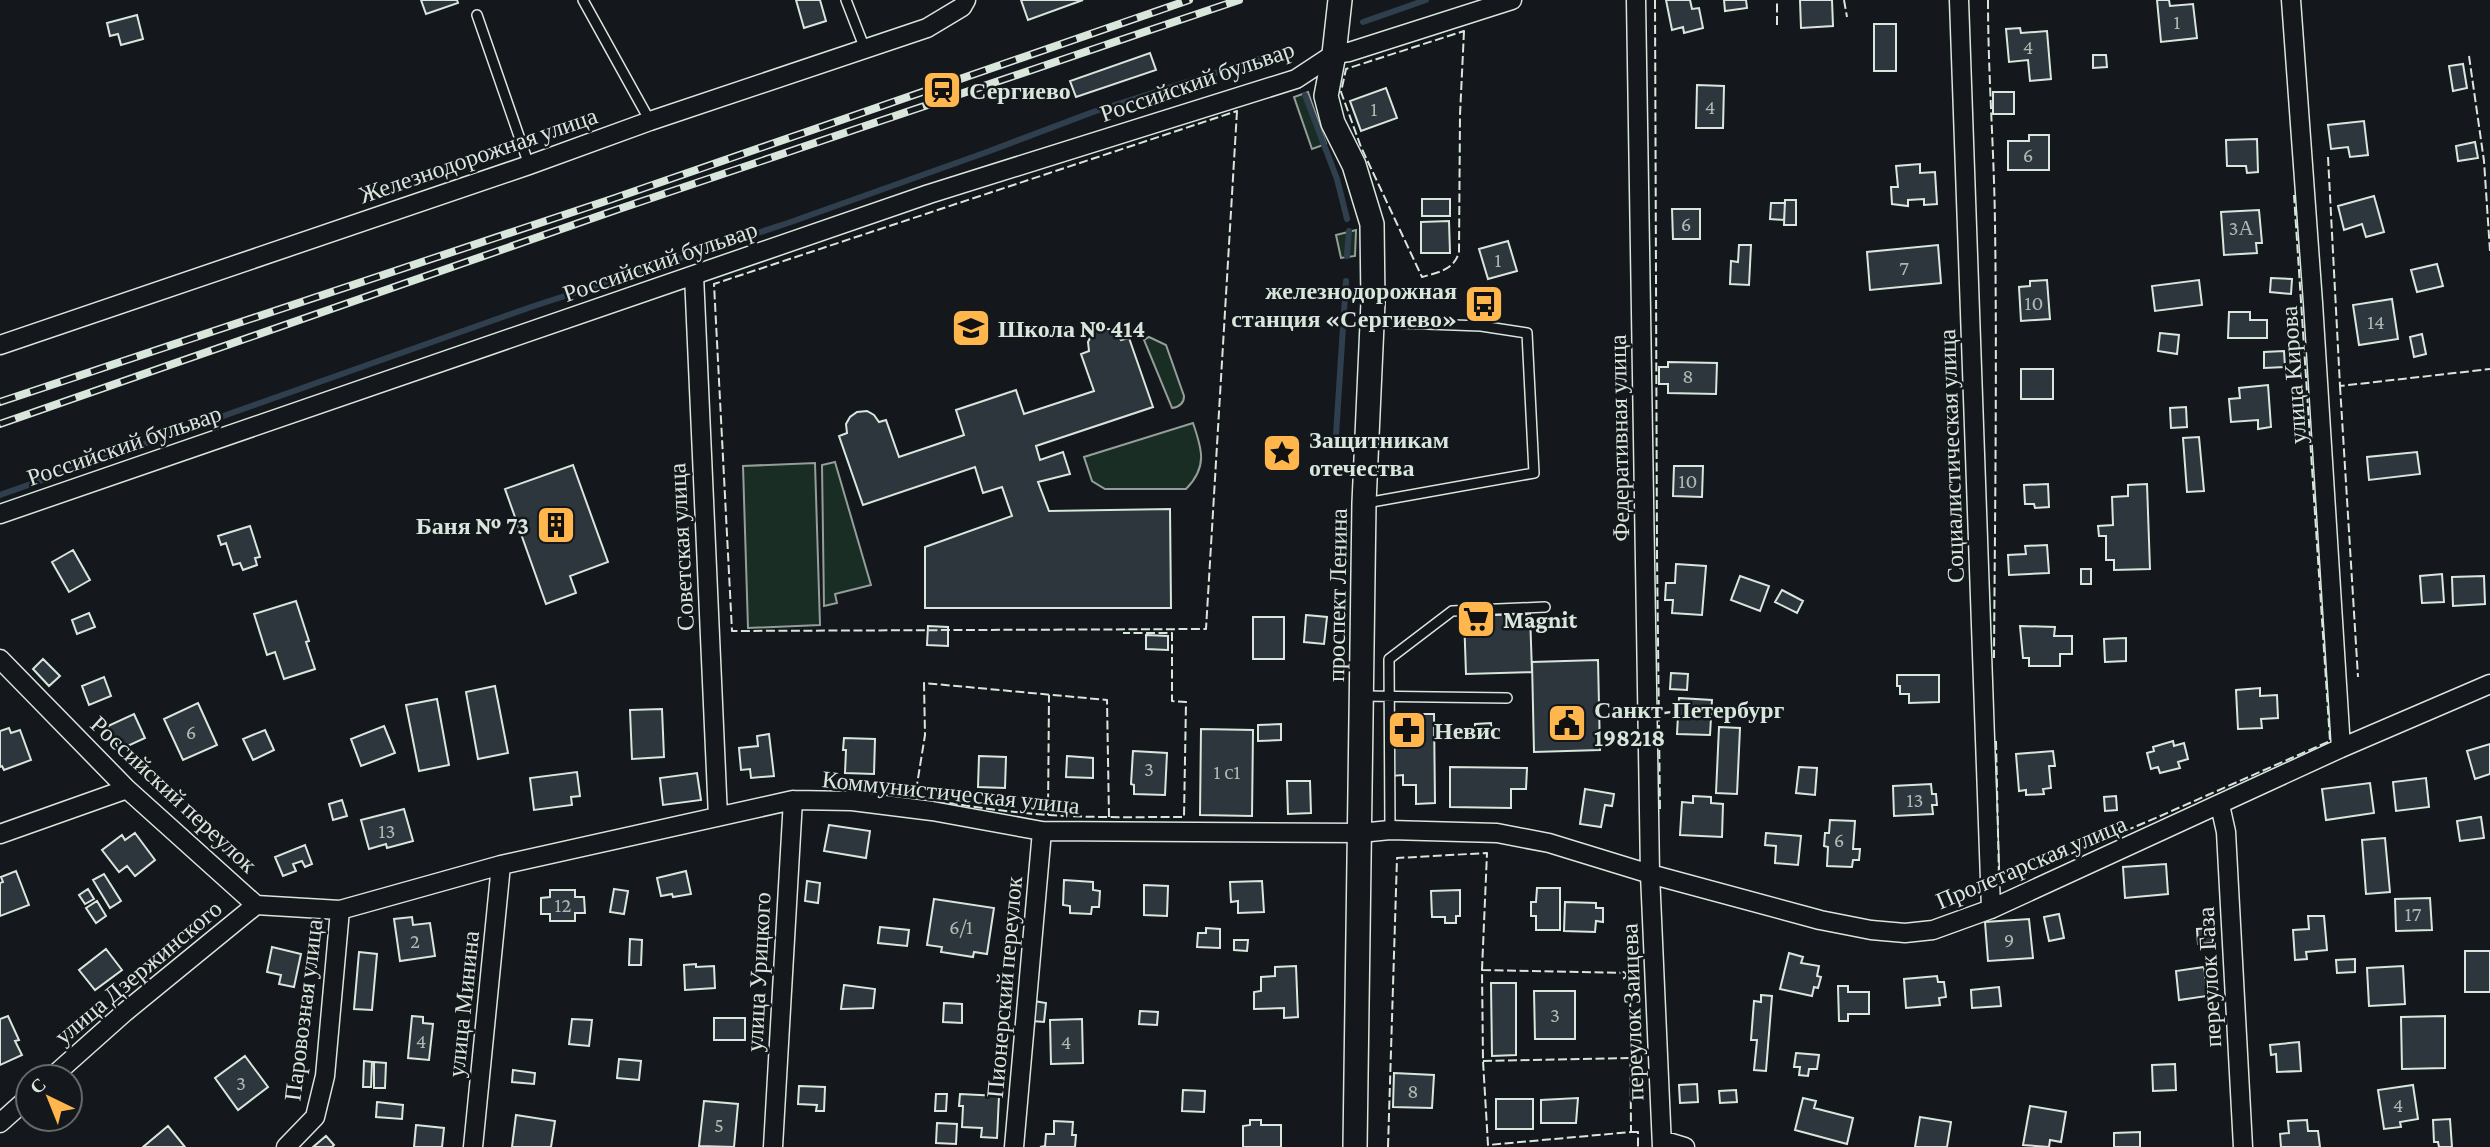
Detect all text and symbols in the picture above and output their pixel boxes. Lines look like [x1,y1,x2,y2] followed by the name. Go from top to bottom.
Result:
[2174,10,2181,34] house number: 1
[1096,35,1298,127] street label: Российский бульвар
[2023,35,2033,59] house number: 4
[921,69,963,111] station icon: Сергиево
[969,77,1071,104] place label: Сергиево
[1705,95,1715,119] house number: 4
[1371,97,1378,121] house number: 1
[355,101,601,208] street label: Железнодорожная улица
[2023,143,2033,167] house number: 6
[1681,212,1691,236] house number: 6
[559,215,761,307] street label: Российский бульвар
[2228,216,2254,240] house number: 3А
[1495,248,1502,272] house number: 1
[1899,256,1909,280] house number: 7
[1231,277,1457,332] place label: железнодорожная станция «Сергиево»
[1463,283,1505,325] bus stop icon: железнодорожная станция «Сергиево»
[2025,291,2043,315] house number: 10
[2275,305,2311,445] street label: улица Кирова
[950,307,992,349] school or university icon: Школа № 414
[2367,310,2385,334] house number: 14
[998,315,1145,342] place label: Школа № 414
[1933,328,1969,583] street label: Социалистическая улица
[1604,334,1634,542] street label: Федеративная улица
[1682,364,1694,388] house number: 8
[23,399,225,491] street label: Российский бульвар
[1309,426,1449,481] place label: Защитникам отечества
[1261,432,1303,474] place icon: Защитникам отечества
[663,462,699,632] street label: Советская улица
[1679,469,1697,493] house number: 10
[535,504,577,546] building icon: Баня № 73
[1322,507,1352,682] street label: проспект Ленина
[416,512,529,539] place label: Баня № 73
[1455,598,1497,640] supermarket icon: Magnit
[1503,606,1577,633] place label: Magnit
[1594,696,1785,751] place label: Санкт-Петербург 198218
[1546,702,1588,744] public building icon: Санкт-Петербург 198218
[1386,709,1428,751] pharmacy icon: Невис
[85,710,263,878] street label: Российский переулок
[1434,717,1501,744] place label: Невис
[186,720,196,744] house number: 6
[1144,757,1154,781] house number: 3
[1213,760,1241,784] house number: 1 с1
[821,765,1082,819] street label: Коммунистическая улица
[1907,788,1923,812] house number: 13
[1932,809,2131,914] street label: Пролетарская улица
[379,819,395,843] house number: 13
[1834,828,1844,852] house number: 6
[981,875,1027,1099] street label: Пионерский переулок
[740,891,776,1053] street label: улица Урицкого
[555,893,571,917] house number: 12
[49,894,227,1050] street label: улица Дзержинского
[2405,902,2422,926] house number: 17
[2192,906,2226,1048] street label: переулок Газа
[949,915,973,939] house number: 6/1
[278,917,328,1102] street label: Паровозная улица
[1615,923,1649,1101] street label: переулок Зайцева
[2004,928,2014,952] house number: 9
[410,929,420,953] house number: 2
[442,929,484,1079] street label: улица Минина
[1550,1003,1560,1027] house number: 3
[416,1029,426,1053] house number: 4
[1061,1030,1071,1054] house number: 4
[14,1063,84,1133] north arrow
[236,1071,246,1095] house number: 3
[26,1074,50,1098] text: С
[1407,1079,1419,1103] house number: 8
[2393,1093,2403,1117] house number: 4
[714,1113,724,1137] house number: 5

